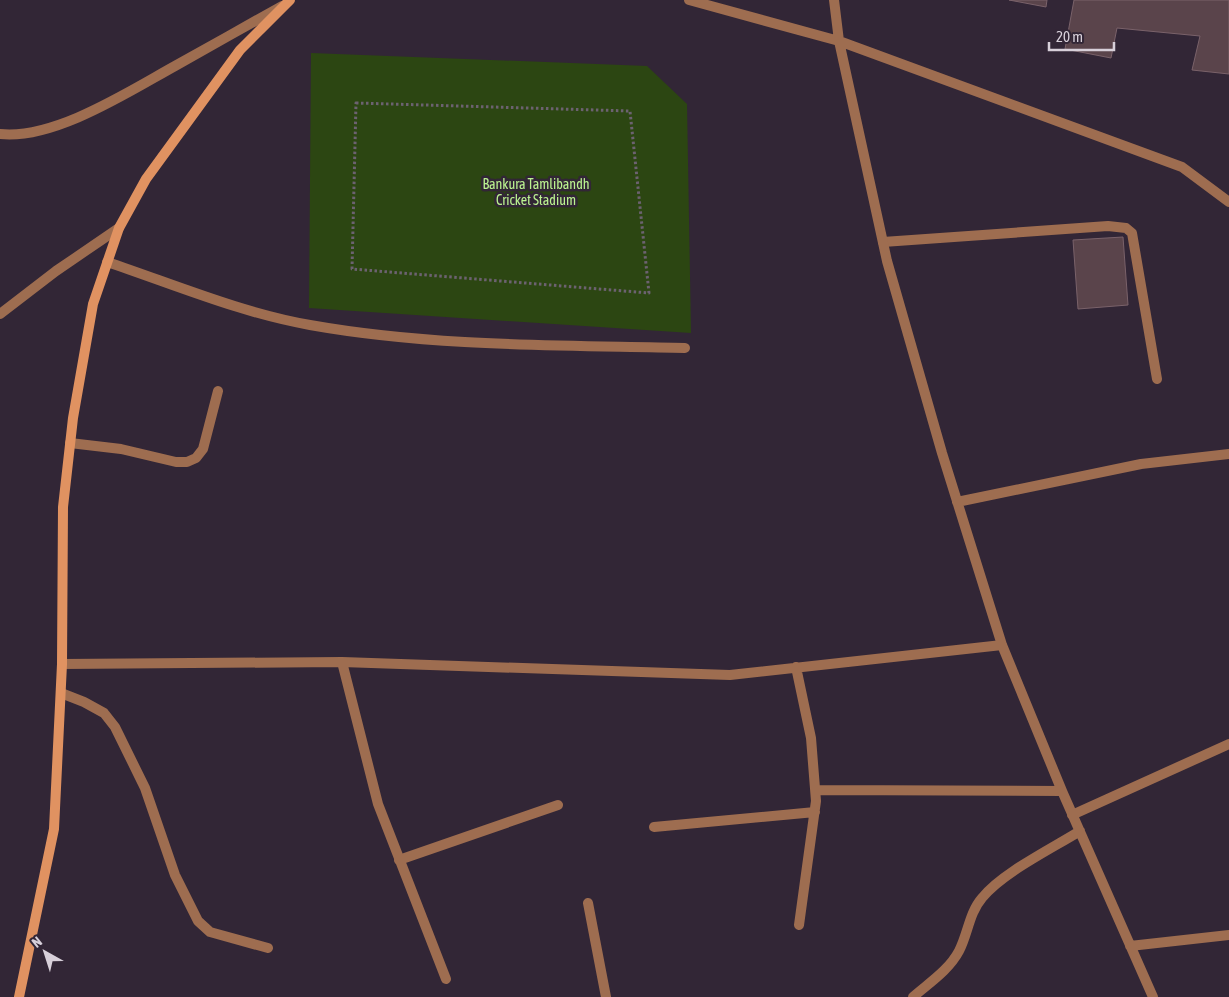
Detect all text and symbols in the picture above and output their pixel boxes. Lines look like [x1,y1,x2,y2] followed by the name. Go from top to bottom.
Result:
[1049,20,1114,52] scale bar
[1056,28,1083,45] text: 20 m
[482,176,590,208] park label: Bankura Tamlibandh Cricket Stadium
[20,927,70,977] north arrow
[29,933,45,951] text: N

